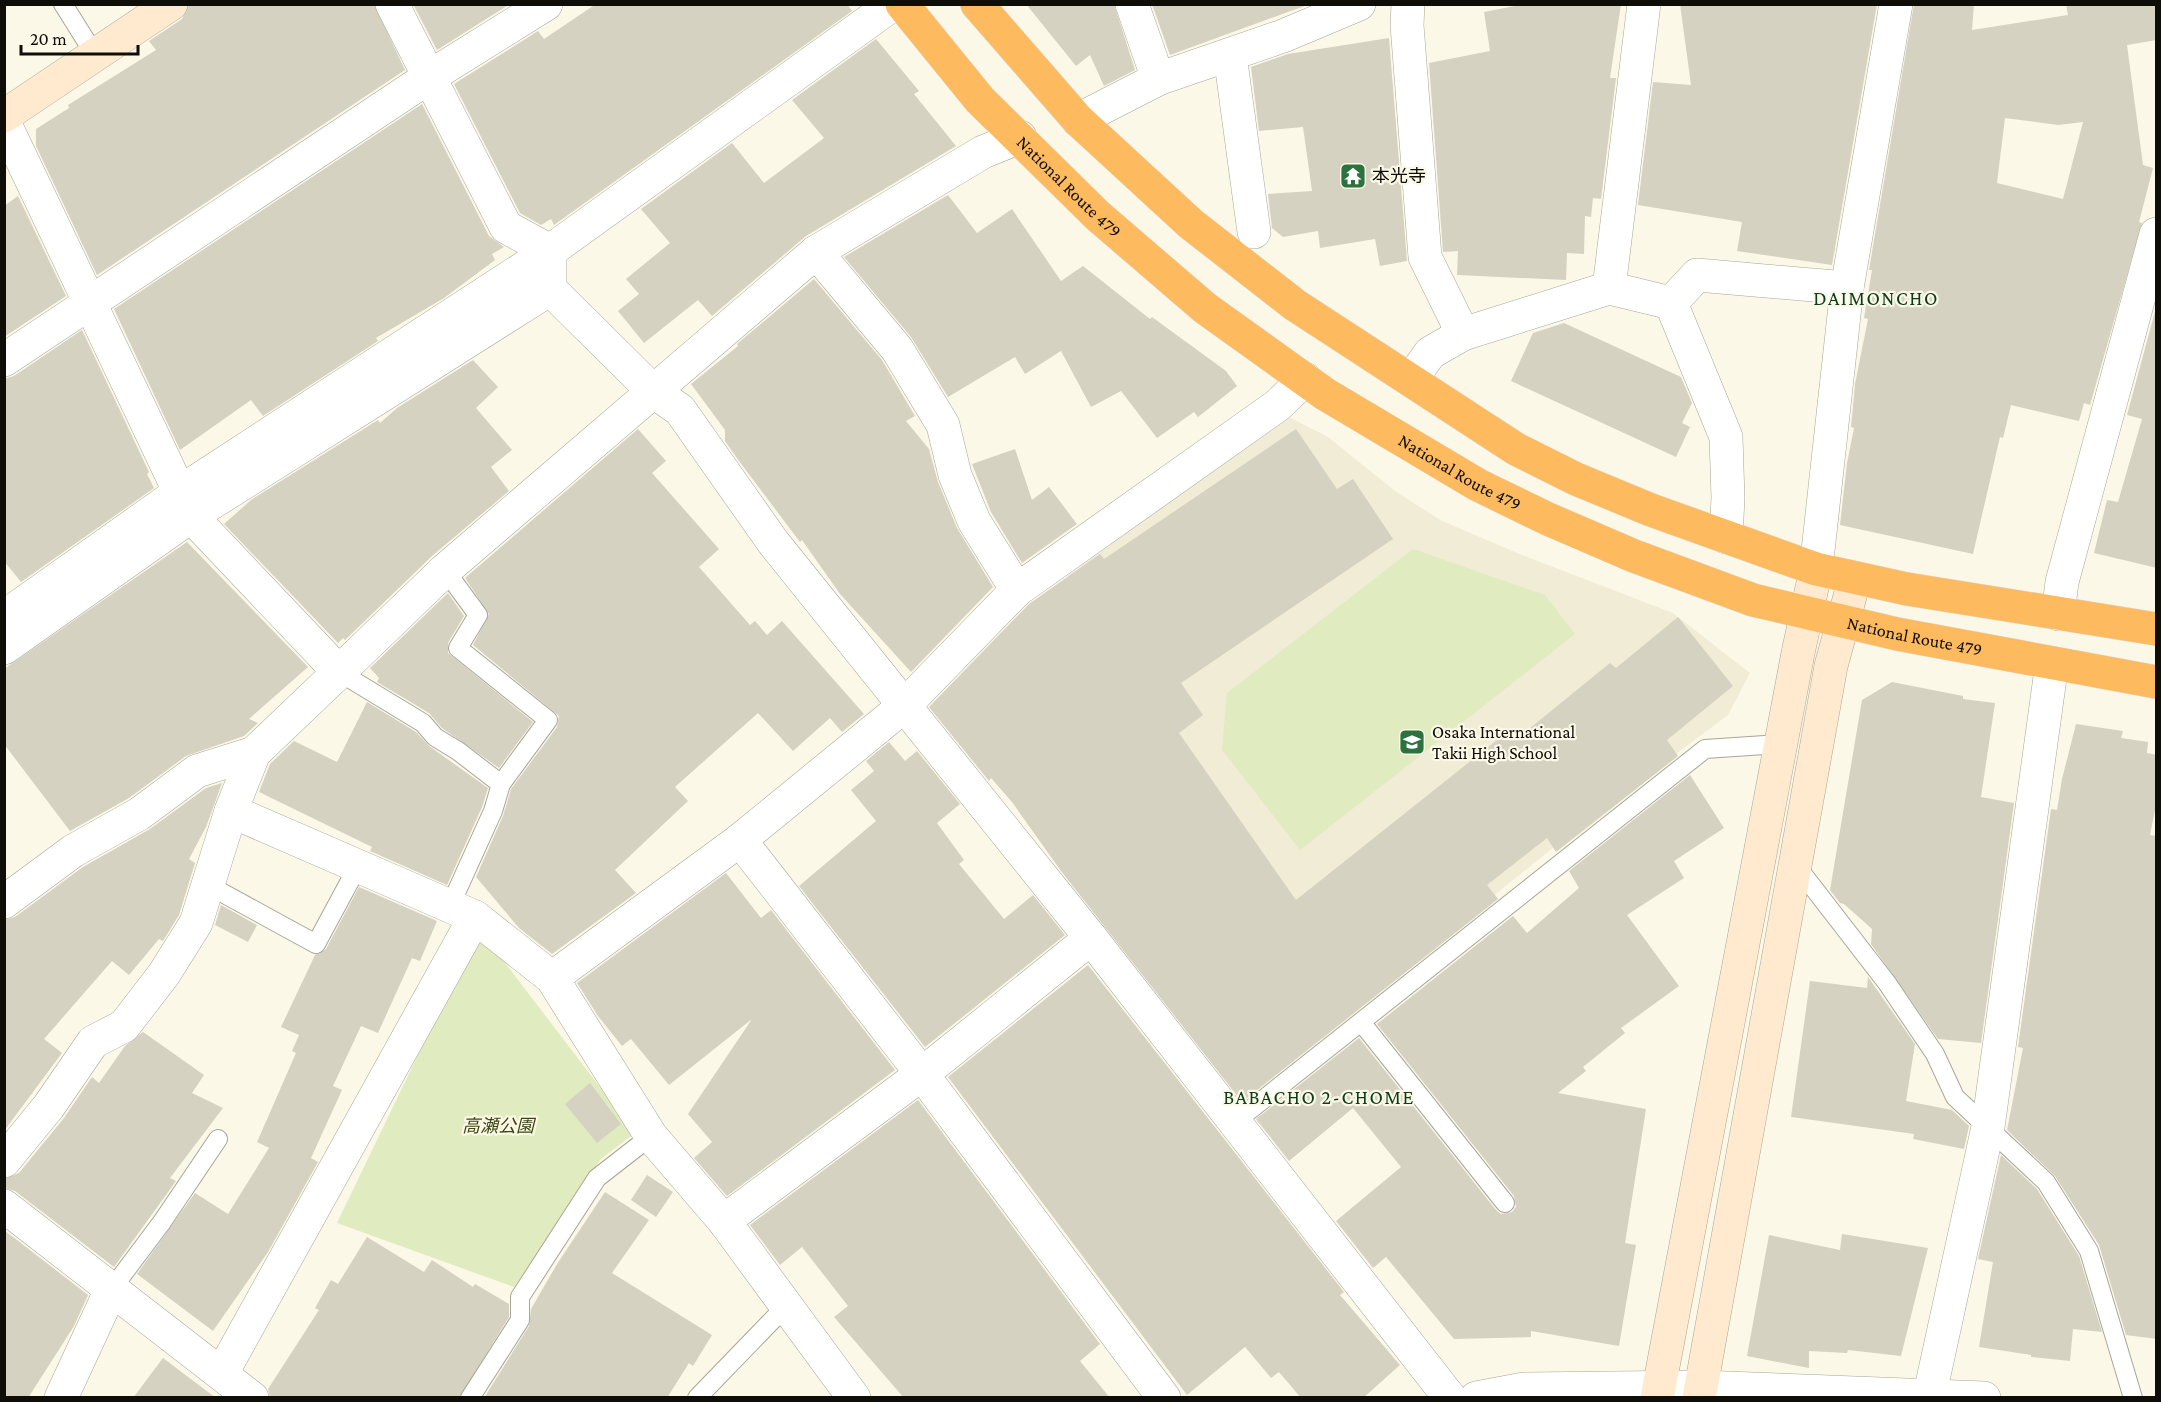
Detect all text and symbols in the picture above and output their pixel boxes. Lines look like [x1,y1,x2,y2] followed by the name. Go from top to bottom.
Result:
[21,18,138,56] scale bar
[30,29,67,49] text: 20 m
[1013,132,1125,242] street label: National Route 479
[1338,161,1368,191] temple icon: 本光寺
[1372,166,1426,186] place label: 本光寺
[1813,287,1939,309] district label: DAIMONCHO
[1395,430,1524,514] street label: National Route 479
[1845,613,1984,660] street label: National Route 479
[1432,722,1576,763] place label: Osaka International Takii High School
[1397,727,1427,757] school or university icon: Osaka International Takii High School
[1223,1086,1415,1108] district label: BABACHO 2-CHOME
[462,1116,537,1136] park label: 高瀬公園

